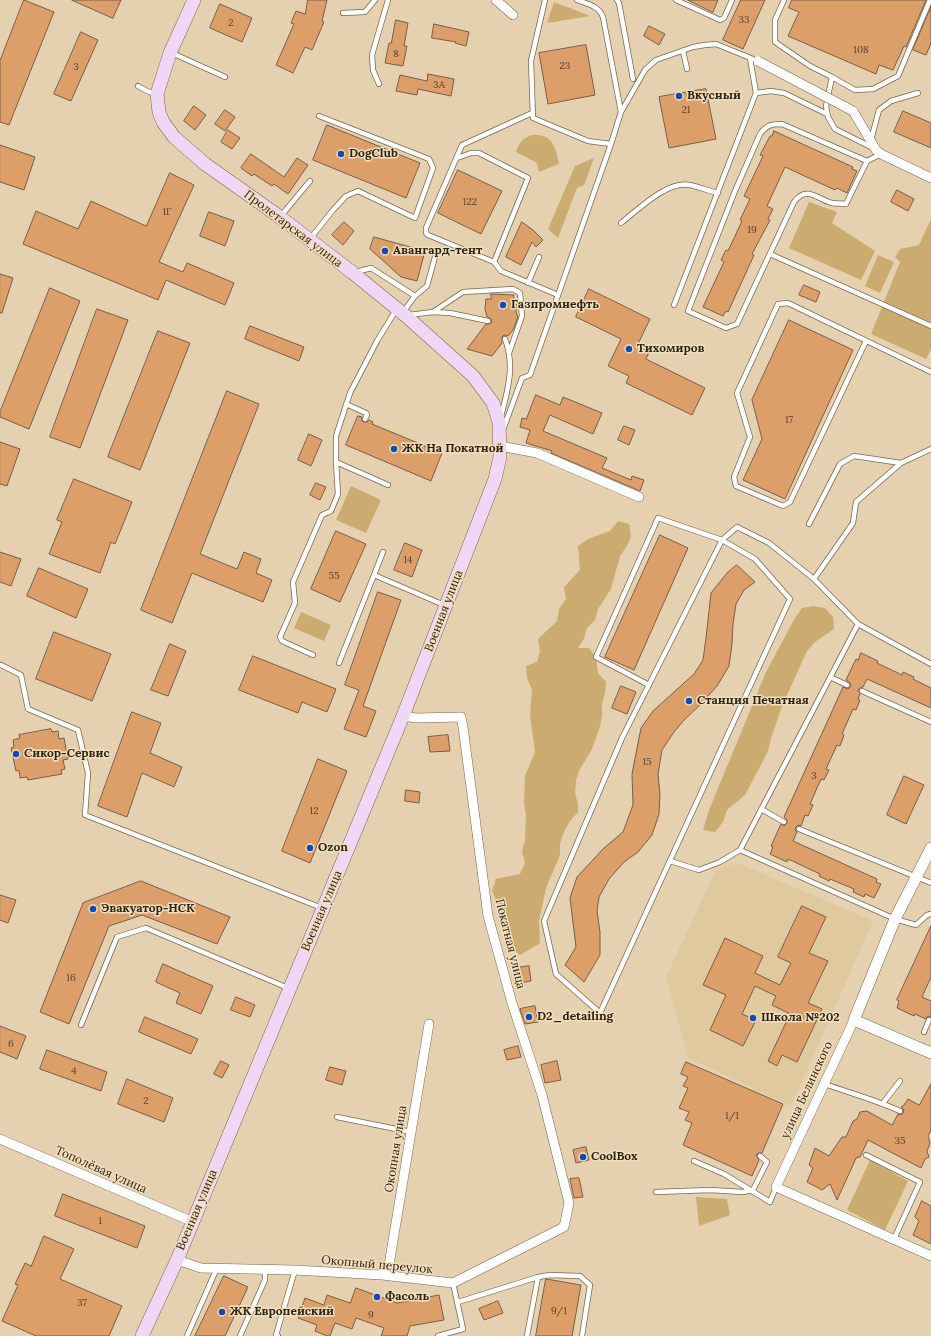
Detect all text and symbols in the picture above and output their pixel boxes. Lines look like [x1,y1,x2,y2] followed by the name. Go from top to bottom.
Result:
[738,14,750,26] house number: 33
[228,17,234,29] house number: 2
[853,44,869,56] house number: 108
[393,48,399,60] house number: 8
[560,60,570,72] house number: 23
[73,61,79,73] house number: 3
[433,79,445,91] house number: 3А
[687,89,741,103] place label: Вкусный
[674,91,684,101] marker: Вкусный
[681,104,691,116] house number: 21
[349,147,398,161] place label: DogClub
[336,149,346,159] marker: DogClub
[241,187,345,271] street label: Пролетарская улица
[463,196,477,208] house number: 122
[162,206,172,218] house number: 1Г
[747,224,757,236] house number: 19
[393,244,482,258] place label: Авангард-тент
[380,246,390,256] marker: Авангард-тент
[511,298,599,312] place label: Газпромнефть
[498,300,508,310] marker: Газпромнефть
[637,342,704,356] place label: Тихомиров
[624,344,634,354] marker: Тихомиров
[785,414,793,426] house number: 17
[402,442,503,456] place label: ЖК На Покатной
[389,444,399,454] marker: ЖК На Покатной
[403,554,413,566] house number: 14
[422,568,466,654] street label: Военная улица
[329,570,339,582] house number: 55
[697,694,809,708] place label: Станция Печатная
[684,696,694,706] marker: Станция Печатная
[24,747,110,761] place label: Сикор-Сервис
[11,749,21,759] marker: Сикор-Сервис
[642,756,652,768] house number: 15
[811,770,817,782] house number: 3
[309,805,319,817] house number: 12
[318,841,348,855] place label: Ozon
[305,843,315,853] marker: Ozon
[299,868,345,954] street label: Военная улица
[492,897,528,991] street label: Покатная улица
[101,902,194,916] place label: Эвакуатор-НСК
[88,904,98,914] marker: Эвакуатор-НСК
[66,972,76,984] house number: 16
[537,1010,613,1024] place label: D2_detailing
[761,1011,840,1025] place label: Школа №202
[524,1012,534,1022] marker: D2_detailing
[748,1013,758,1023] marker: Школа №202
[8,1038,14,1050] house number: 6
[778,1039,836,1141] street label: улица Белинского
[71,1065,77,1077] house number: 4
[143,1095,149,1107] house number: 2
[382,1104,410,1194] street label: Окопная улица
[725,1110,739,1122] house number: 1/1
[894,1135,906,1147] house number: 35
[53,1143,149,1197] street label: Тополёвая улица
[591,1150,638,1164] place label: CoolBox
[578,1152,588,1162] marker: CoolBox
[174,1167,220,1253] street label: Военная улица
[98,1215,102,1227] house number: 1
[321,1253,433,1277] street label: Окопный переулок
[385,1290,429,1304] place label: Фасоль
[372,1292,382,1302] marker: Фасоль
[77,1297,87,1309] house number: 37
[230,1305,334,1319] place label: ЖК Европейский
[551,1305,567,1317] house number: 9/1
[217,1307,227,1317] marker: ЖК Европейский
[368,1309,374,1321] house number: 9

